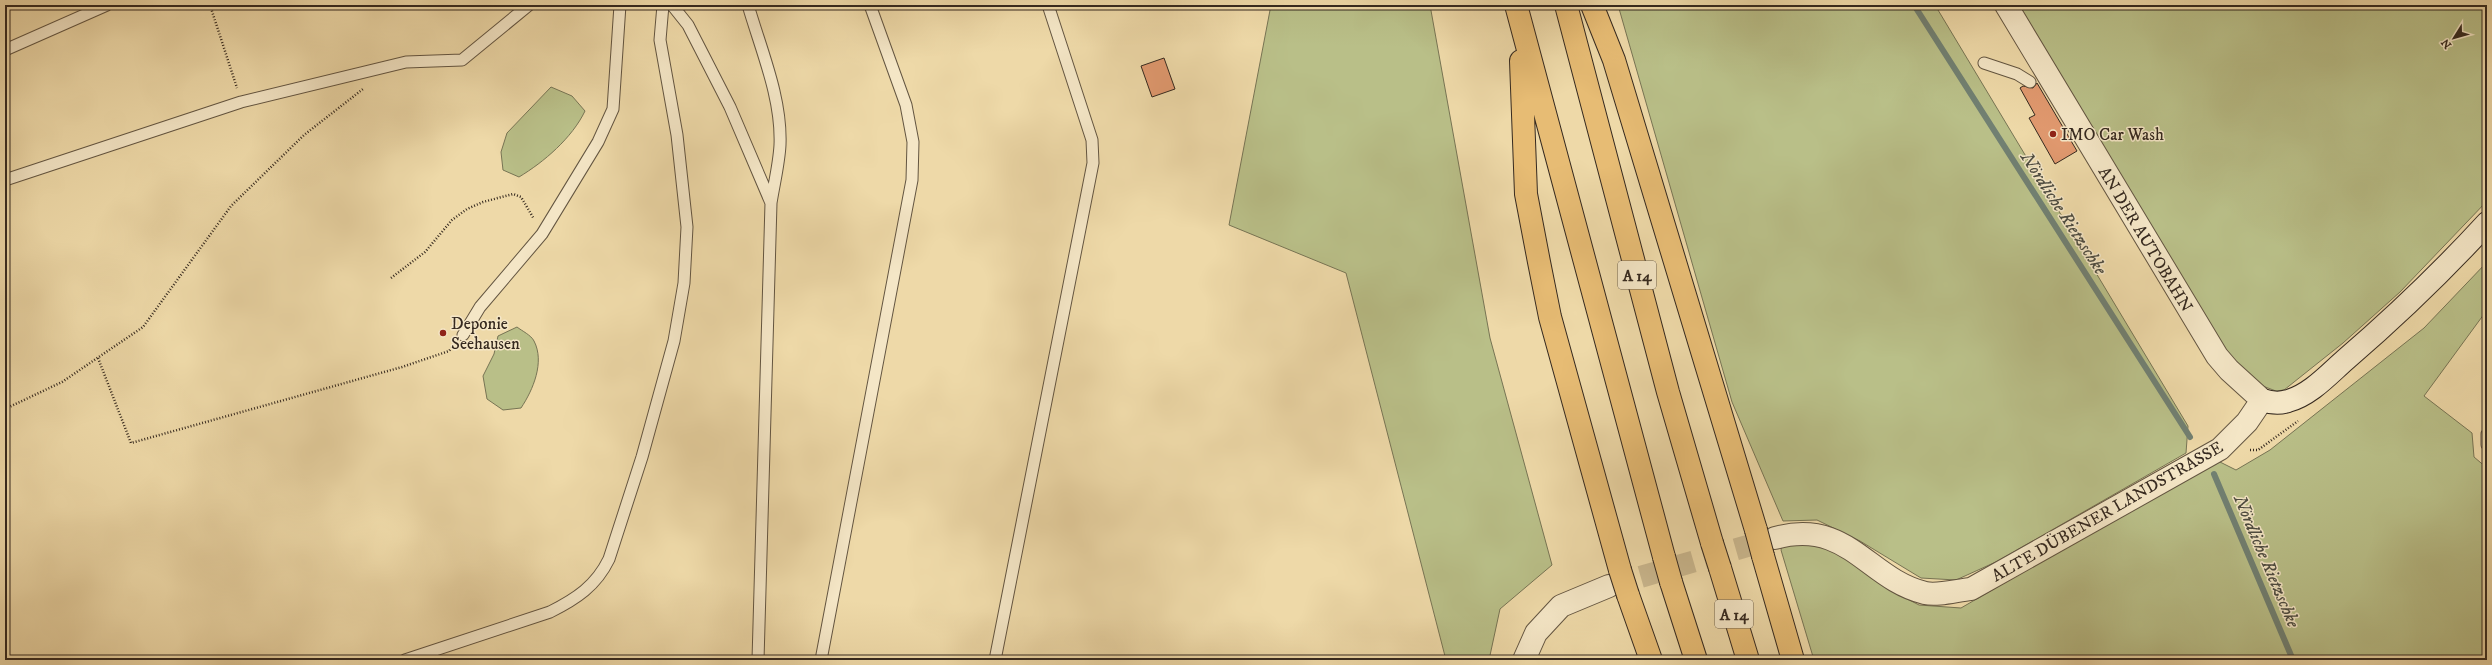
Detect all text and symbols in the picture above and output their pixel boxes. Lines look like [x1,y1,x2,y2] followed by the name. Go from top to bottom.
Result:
[2434,18,2474,58] north arrow
[2439,36,2455,51] text: N
[2061,124,2164,146] place label: IMO Car Wash
[2048,129,2058,139] marker: IMO Car Wash
[2015,147,2112,280] water label: Nördliche Rietzschke
[2093,163,2197,316] street label: AN DER AUTOBAHN
[1618,261,1656,289] road number: A 14
[451,313,520,355] place label: Deponie Seehausen
[438,328,448,338] marker: Deponie Seehausen
[1988,436,2227,587] street label: ALTE DÜBENER LANDSTRASSE
[2228,491,2304,632] water label: Nördliche Rietzschke
[1715,600,1753,628] road number: A 14

